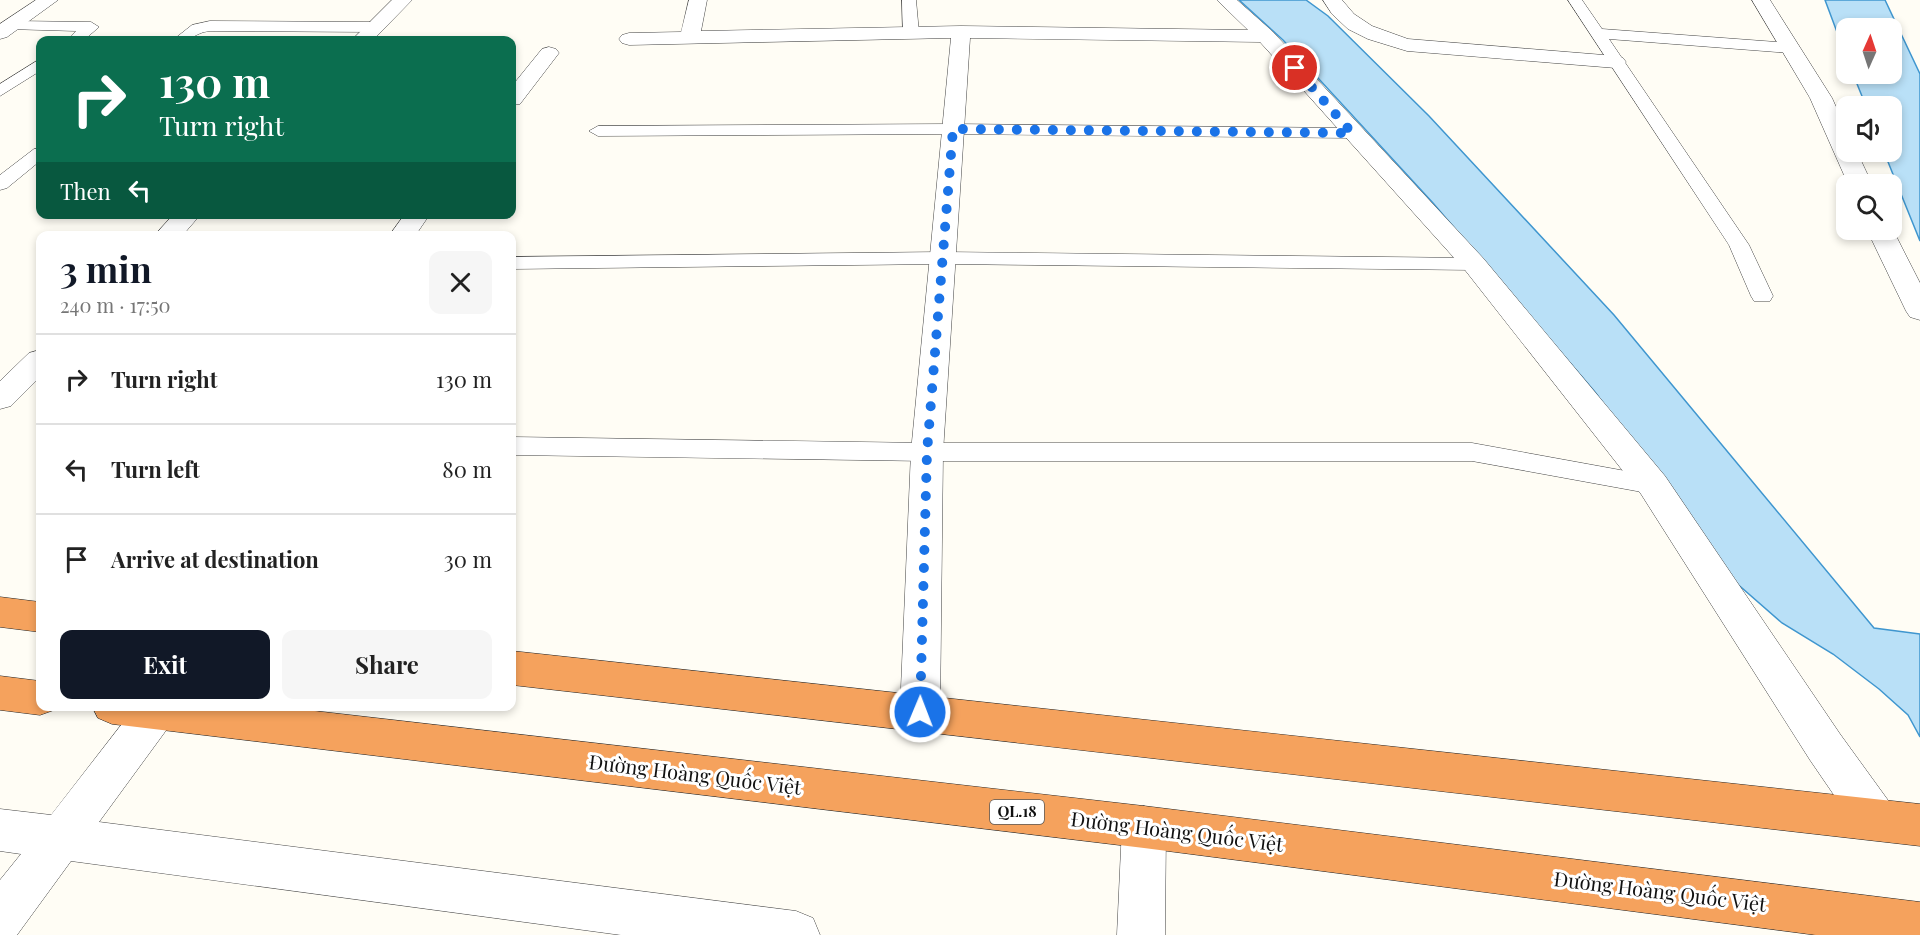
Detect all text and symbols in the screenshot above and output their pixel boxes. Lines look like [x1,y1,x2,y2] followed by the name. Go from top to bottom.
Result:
[1836,18,1902,84] north arrow
[1836,18,1902,240] map controls
[1269,42,1320,93] pin
[1278,51,1311,84] icon: arrive
[159,53,270,109] text: 130 m
[60,60,138,138] icon: right
[1836,96,1902,162] button: sound
[159,107,284,143] text: Turn right
[123,174,156,207] icon: left
[1836,174,1902,240] button: search
[60,176,111,206] text: Then
[60,244,152,292] text: 3 min
[429,251,492,314] button: close
[60,291,171,318] text: 240 m · 17:50
[60,363,93,396] icon: right
[111,364,217,394] text: Turn right
[436,364,492,394] text: 130 m
[60,453,93,486] icon: left
[111,454,200,484] text: Turn left
[442,454,492,484] text: 80 m
[60,543,93,576] icon: arrive
[111,544,319,574] text: Arrive at destination
[444,544,492,574] text: 30 m
[60,630,270,699] button: Exit
[282,630,492,699] button: Share
[888,680,952,744] position arrow
[587,746,804,800] street label: Đường Hoàng Quốc Việt
[990,800,1044,824] road number: QL.18
[1069,803,1286,857] street label: Đường Hoàng Quốc Việt
[1552,863,1769,917] street label: Đường Hoàng Quốc Việt

